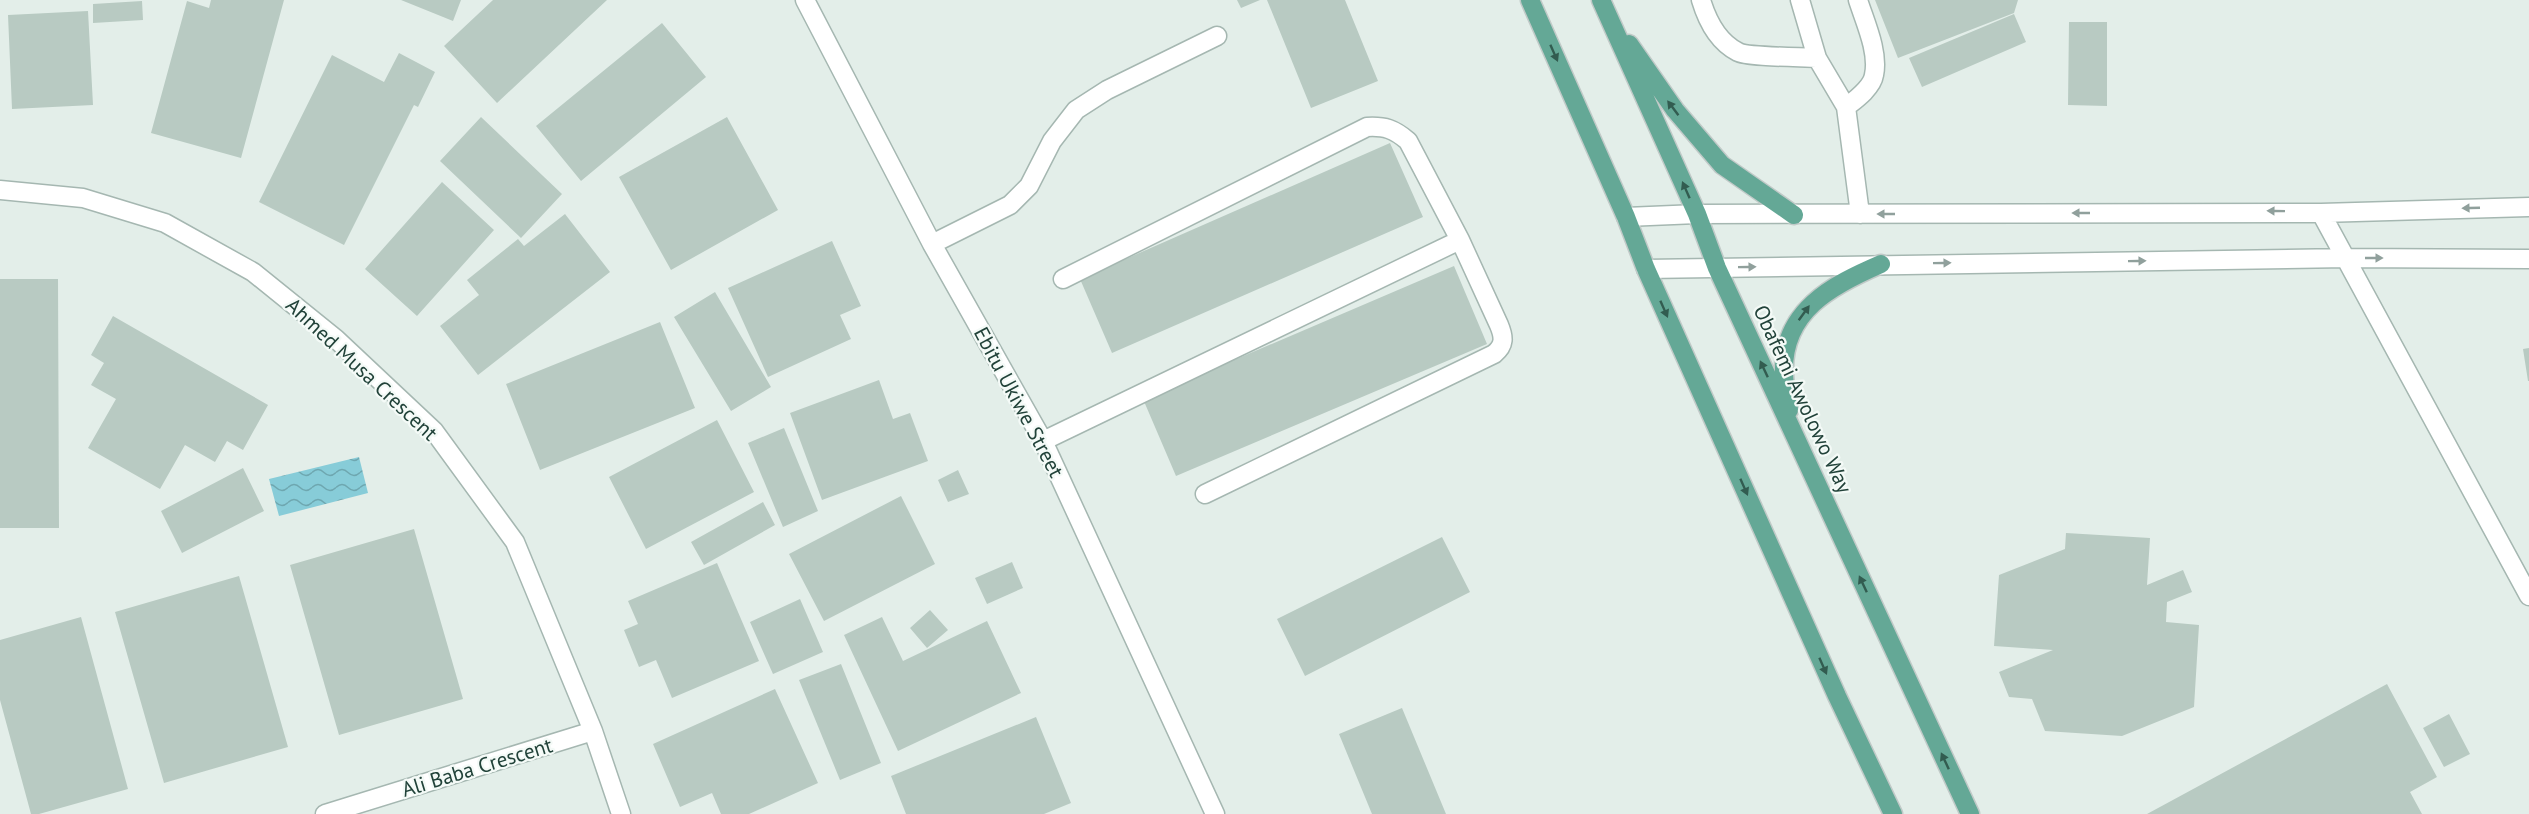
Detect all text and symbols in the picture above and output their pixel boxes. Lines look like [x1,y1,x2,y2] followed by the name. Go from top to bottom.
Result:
[1549,45,1558,62] one-way arrow
[1668,100,1680,115] one-way arrow
[1681,181,1691,199] one-way arrow
[2461,204,2480,213] one-way arrow
[2266,207,2285,216] one-way arrow
[2071,208,2090,218] one-way arrow
[1876,209,1895,219] one-way arrow
[2364,253,2383,263] one-way arrow
[2127,256,2146,265] one-way arrow
[1932,258,1951,268] one-way arrow
[1737,262,1756,272] one-way arrow
[280,292,444,446] street label: Ahmed Musa Crescent
[1659,301,1669,319] one-way arrow
[1748,301,1859,498] street label: Obafemi Awolowo Way
[1798,306,1810,322] one-way arrow
[968,322,1070,482] street label: Ebitu Ukiwe Street
[1759,360,1769,378] one-way arrow
[1739,479,1748,496] one-way arrow
[1858,575,1868,593] one-way arrow
[1819,657,1828,674] one-way arrow
[398,731,556,803] street label: Ali Baba Crescent
[1941,753,1950,770] one-way arrow

